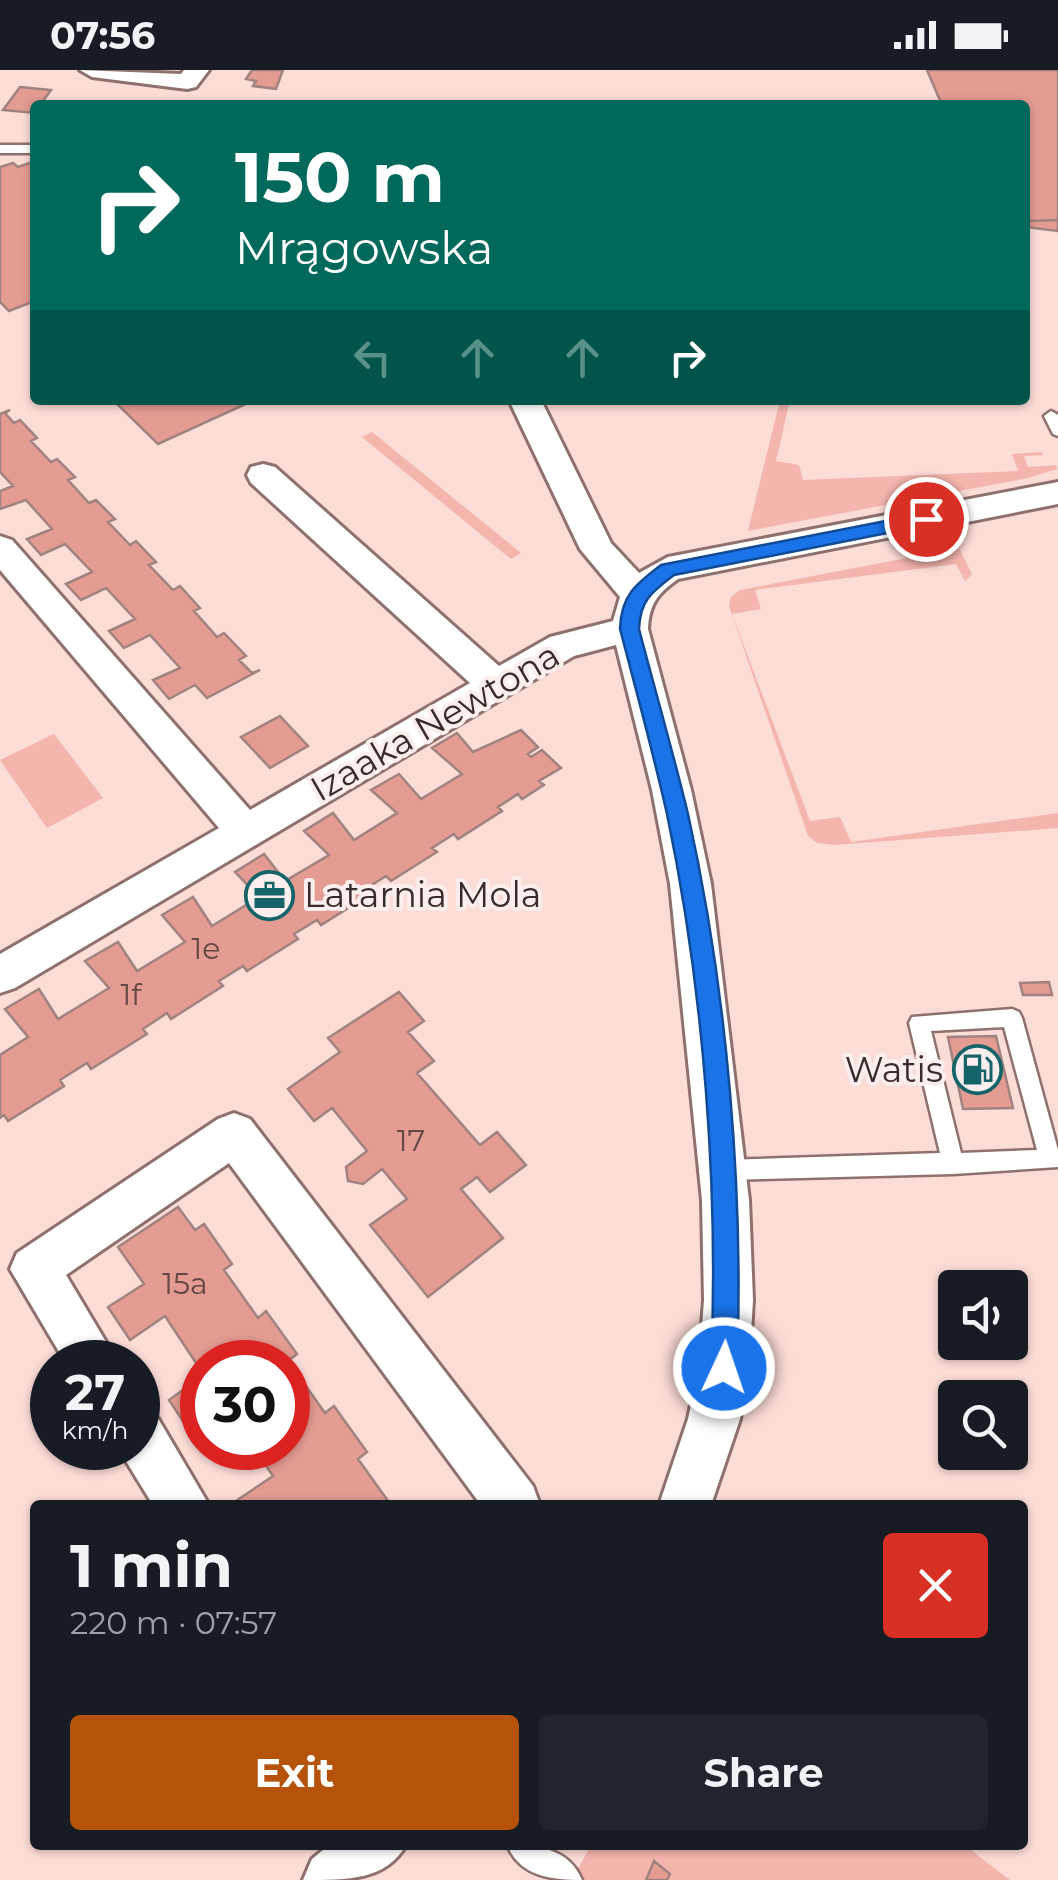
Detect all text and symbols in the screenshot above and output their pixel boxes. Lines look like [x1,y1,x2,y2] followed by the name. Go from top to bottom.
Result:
[50,12,155,59] text: 07:56
[235,134,445,220] text: 150 m
[70,140,200,270] icon: right
[235,220,493,275] text: Mrągowska
[345,330,400,385] icon: left
[450,330,505,385] icon: ahead
[555,330,610,385] icon: ahead
[660,330,715,385] icon: right
[884,477,969,562] pin
[899,492,954,547] icon: arrive
[303,633,567,810] street label: Izaaka Newtona
[243,869,295,921] office icon: Latarnia Mola
[304,873,542,916] place label: Latarnia Mola
[192,930,220,967] house number: 1e
[121,976,143,1013] house number: 1f
[952,1044,1004,1096] fuel station icon: Watis
[845,1048,943,1091] place label: Watis
[397,1122,425,1159] house number: 17
[162,1265,208,1302] house number: 15a
[938,1270,1028,1470] map controls
[938,1270,1028,1360] button: sound
[672,1316,776,1420] position arrow
[180,1340,310,1470] speed limit sign: 30
[65,1362,125,1423] text: 27
[938,1380,1028,1470] button: search
[62,1415,128,1445] text: km/h
[70,1529,233,1602] text: 1 min
[883,1533,988,1638] button: close
[70,1603,277,1642] text: 220 m · 07:57
[70,1715,519,1830] button: Exit
[539,1715,988,1830] button: Share

